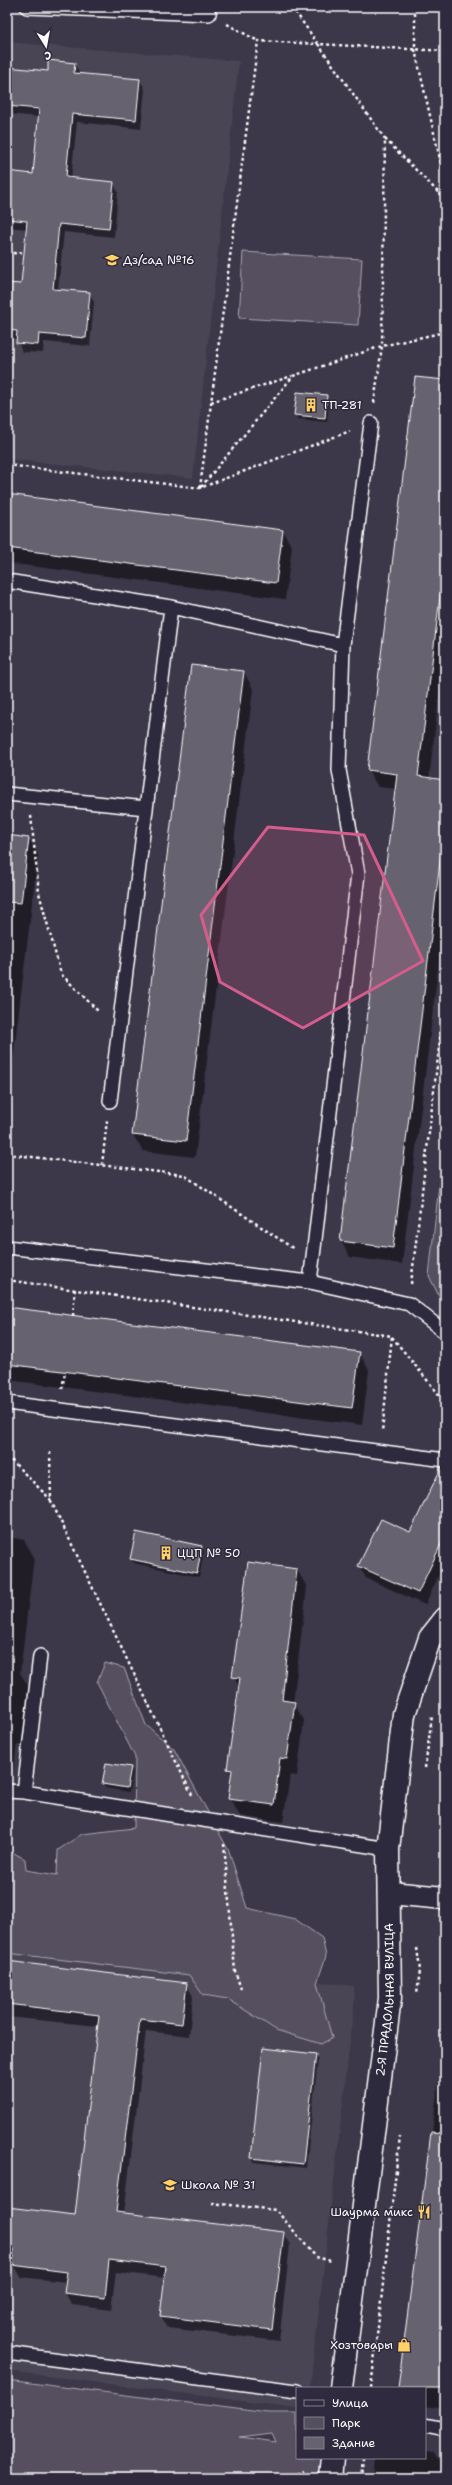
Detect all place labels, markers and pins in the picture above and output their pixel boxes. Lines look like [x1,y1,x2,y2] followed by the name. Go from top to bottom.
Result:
[104,252,120,268] school or university icon: Дз/сад №16
[123,252,195,268] place label: Дз/сад №16
[303,397,319,413] building icon: ТП-281
[322,397,362,413] place label: ТП-281
[158,1545,174,1561] building icon: ЦЦП № 50
[177,1545,240,1561] place label: ЦЦП № 50
[162,2177,178,2193] school or university icon: Школа № 31
[181,2177,255,2193] place label: Школа № 31
[330,2204,413,2220] place label: Шаурма микс
[416,2204,432,2220] restaurant icon: Шаурма микс
[330,2337,393,2353] place label: Хозтовары
[396,2337,412,2353] shop icon: Хозтовары

